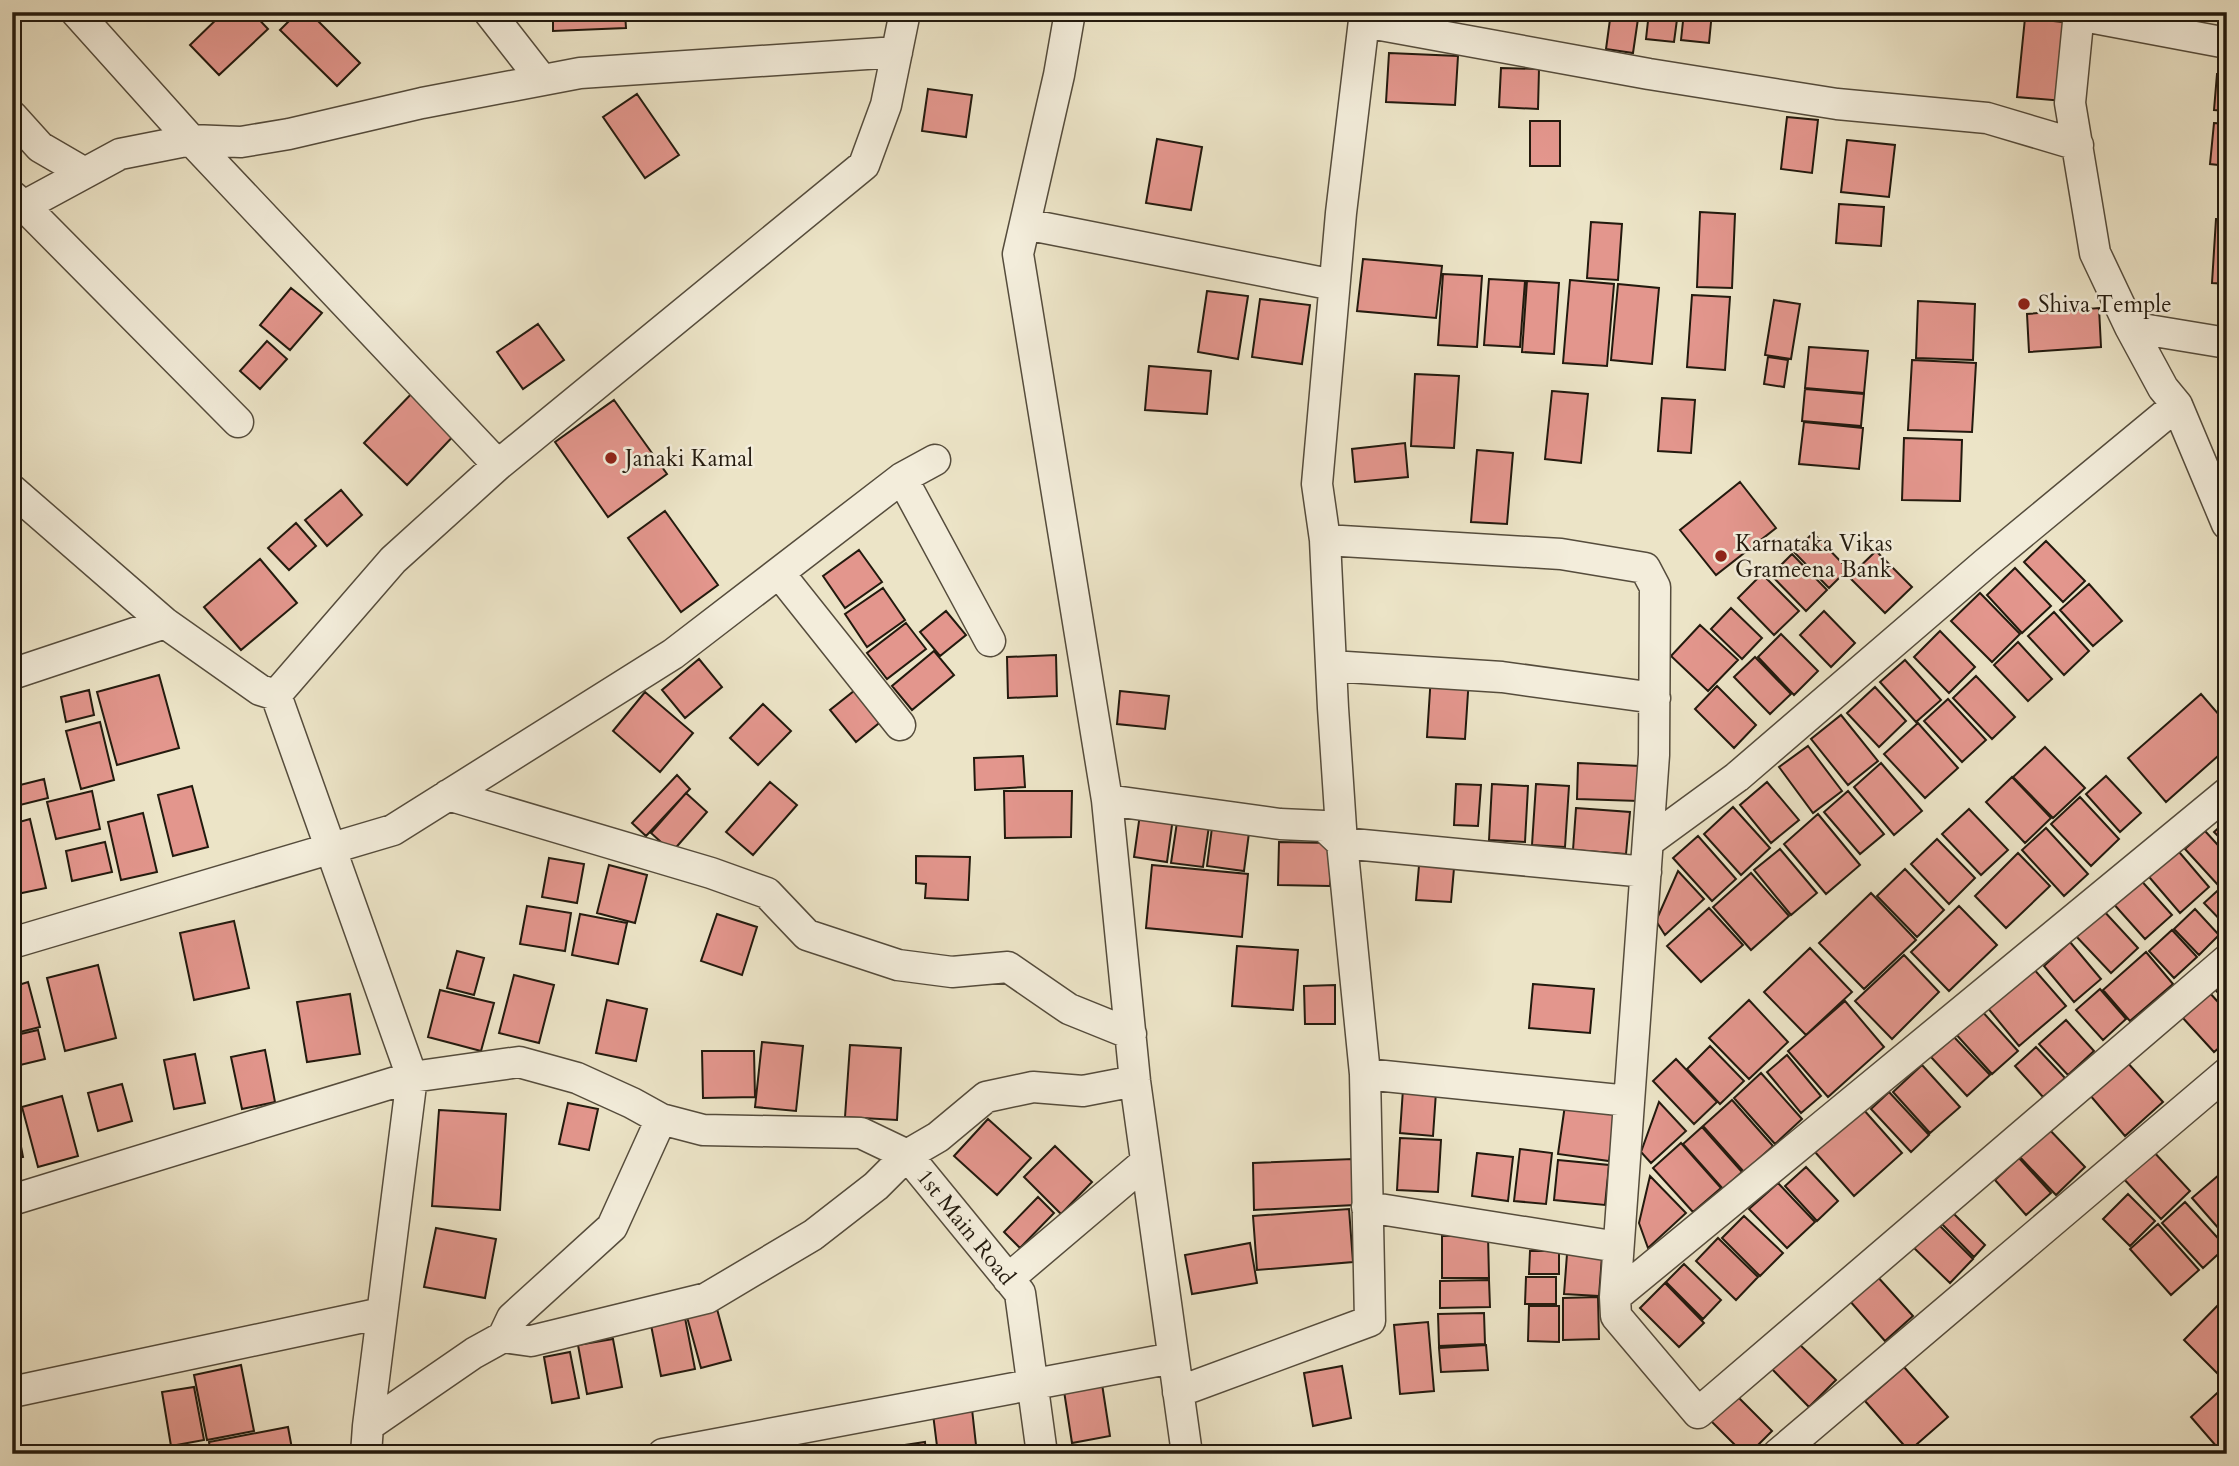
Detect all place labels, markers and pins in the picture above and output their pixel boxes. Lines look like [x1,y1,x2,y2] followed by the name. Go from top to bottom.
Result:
[2038,289,2172,320] place label: Shiva Temple
[2016,296,2032,312] marker: Shiva Temple
[622,443,753,474] place label: Janaki Kamal
[603,450,619,466] marker: Janaki Kamal
[1735,528,1893,585] place label: Karnataka Vikas Grameena Bank
[1713,548,1729,564] marker: Karnataka Vikas Grameena Bank

